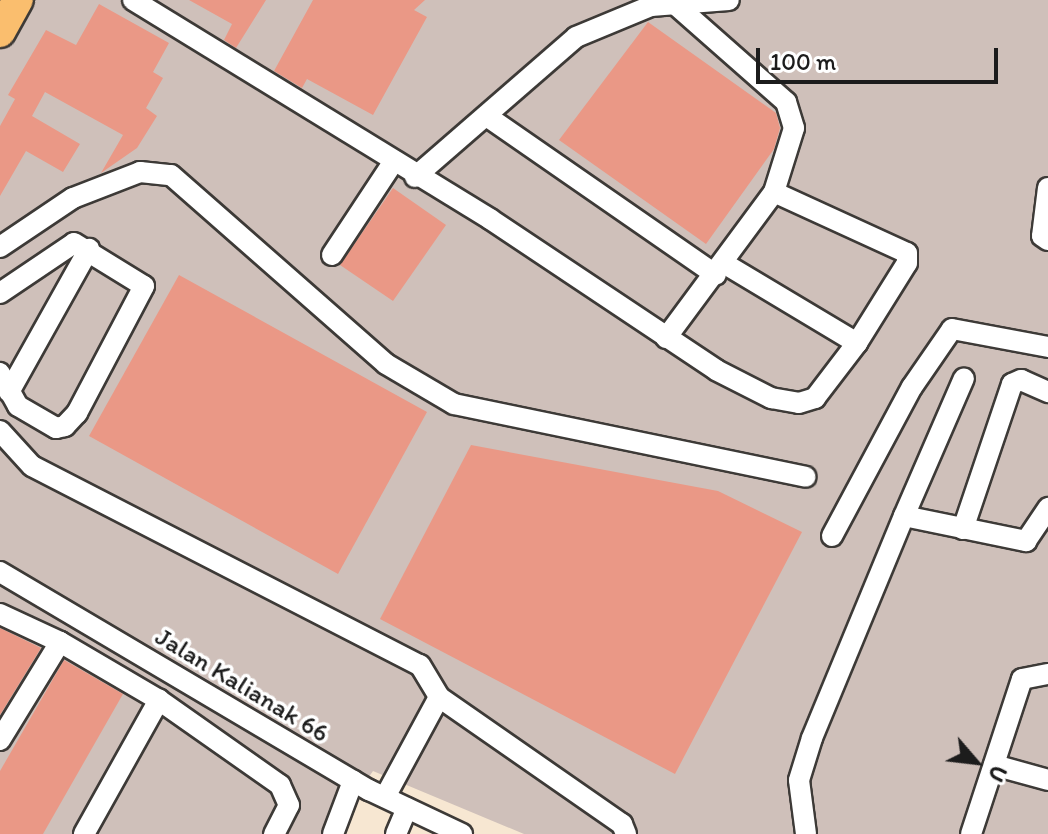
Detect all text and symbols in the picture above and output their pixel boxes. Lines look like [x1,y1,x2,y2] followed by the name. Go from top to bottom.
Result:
[760,32,1002,82] scale bar
[770,47,836,76] text: 100 m
[149,621,335,749] street label: Jalan Kalianak 66
[936,722,1016,802] north arrow
[982,761,1013,786] text: U

